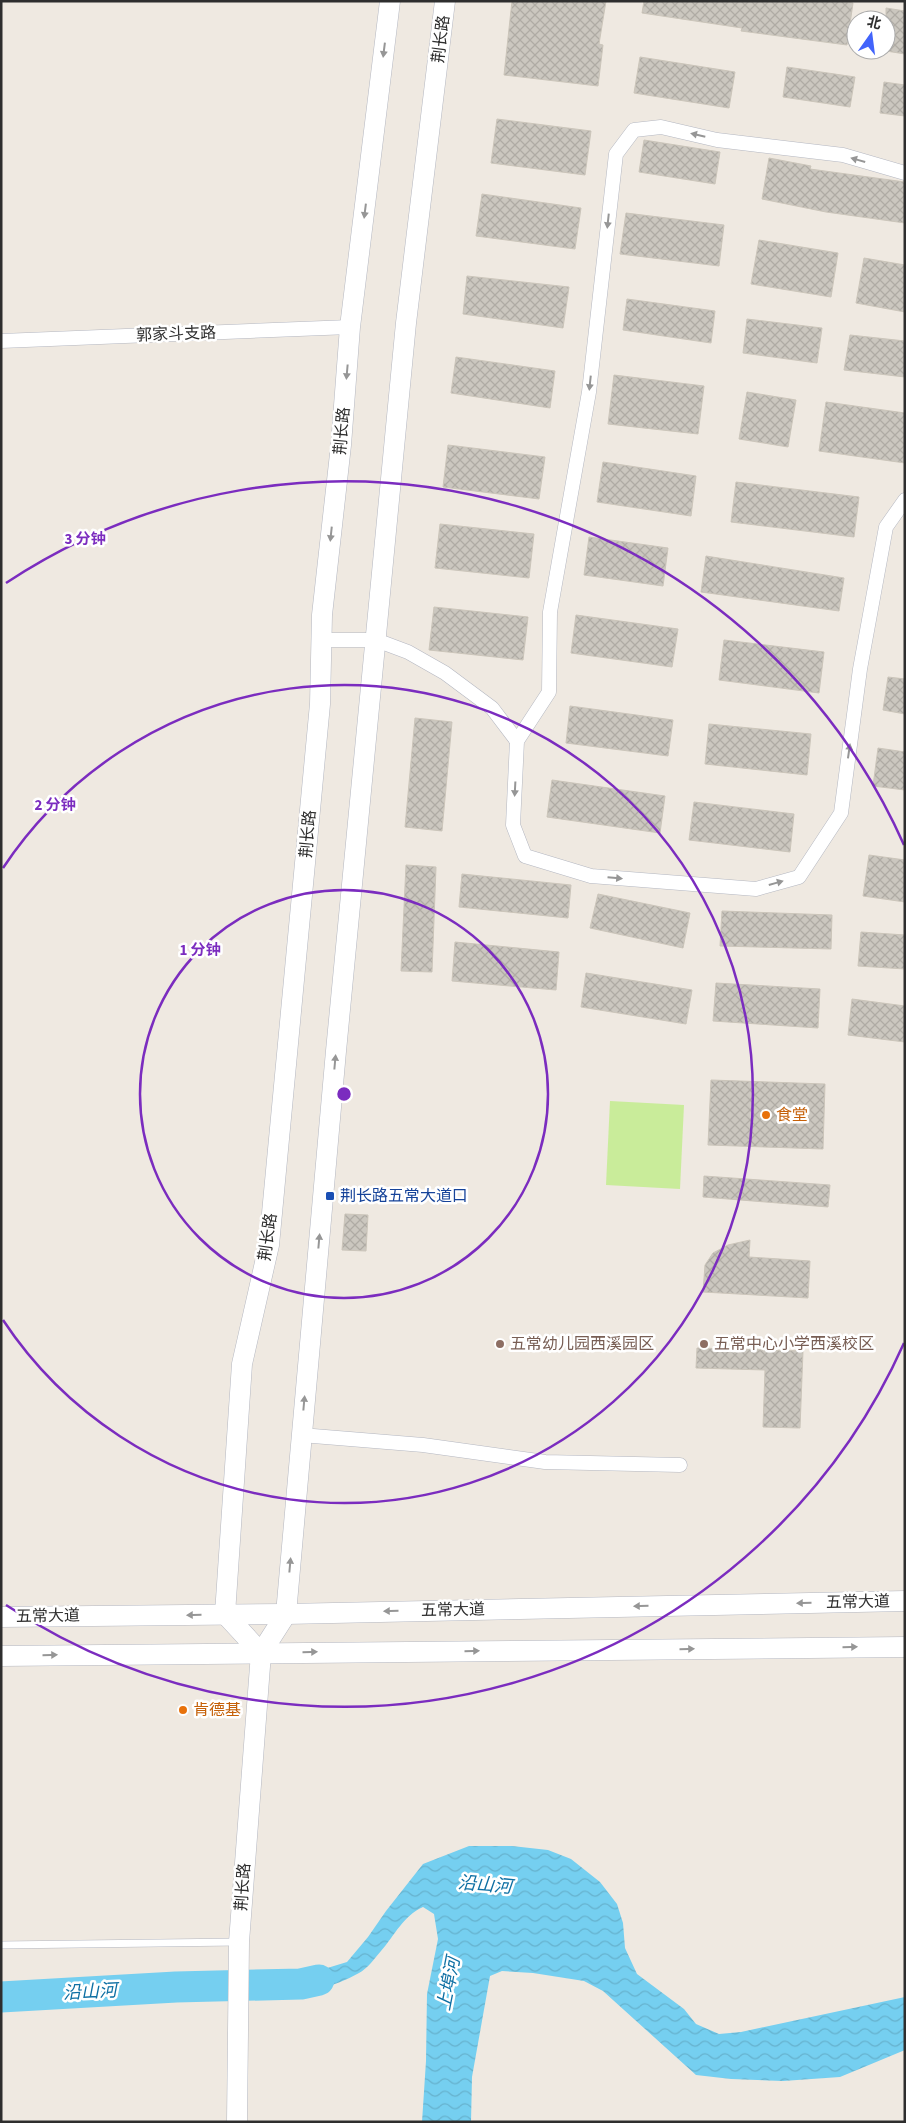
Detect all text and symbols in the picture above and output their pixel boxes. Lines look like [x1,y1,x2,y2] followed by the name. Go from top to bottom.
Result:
[846,10,896,60] north arrow
[865,12,883,35] text: 北
[427,14,455,64] street label: 荆长路
[380,42,388,58] one-way arrow
[690,131,705,139] one-way arrow
[850,155,865,163] one-way arrow
[361,203,369,219] one-way arrow
[604,214,612,230] one-way arrow
[136,322,216,346] street label: 郭家斗支路
[342,365,350,381] one-way arrow
[586,375,594,391] one-way arrow
[329,406,355,456] street label: 荆长路
[327,526,335,542] one-way arrow
[65,529,105,550] text: 3 分钟
[845,742,853,758] one-way arrow
[510,782,518,798] one-way arrow
[35,795,75,816] text: 2 分钟
[295,809,321,859] street label: 荆长路
[608,874,624,882] one-way arrow
[769,879,784,887] one-way arrow
[180,940,220,961] text: 1 分钟
[332,1054,340,1070] one-way arrow
[335,1085,353,1103] centre of rings
[776,1104,808,1126] place label: 食堂
[760,1109,772,1121] marker: 食堂
[340,1185,468,1207] place label: 荆长路五常大道口
[324,1190,336,1202] marker: 荆长路五常大道口
[254,1212,282,1262] street label: 荆长路
[315,1233,323,1249] one-way arrow
[510,1333,654,1355] place label: 五常幼儿园西溪园区
[714,1333,874,1355] place label: 五常中心小学西溪校区
[494,1338,506,1350] marker: 五常幼儿园西溪园区
[698,1338,710,1350] marker: 五常中心小学西溪校区
[300,1395,308,1411] one-way arrow
[286,1557,294,1573] one-way arrow
[826,1590,890,1614] street label: 五常大道
[421,1598,485,1622] street label: 五常大道
[795,1599,811,1607] one-way arrow
[633,1603,649,1611] one-way arrow
[16,1604,80,1628] street label: 五常大道
[383,1608,399,1616] one-way arrow
[185,1611,201,1619] one-way arrow
[842,1643,858,1651] one-way arrow
[679,1645,695,1653] one-way arrow
[464,1647,480,1655] one-way arrow
[302,1648,318,1656] one-way arrow
[42,1651,58,1659] one-way arrow
[193,1699,241,1721] place label: 肯德基
[177,1704,189,1716] marker: 肯德基
[230,1862,256,1912] street label: 荆长路
[457,1870,516,1900] water label: 沿山河
[432,1952,467,2013] water label: 上埠河
[62,1978,121,2006] water label: 沿山河

